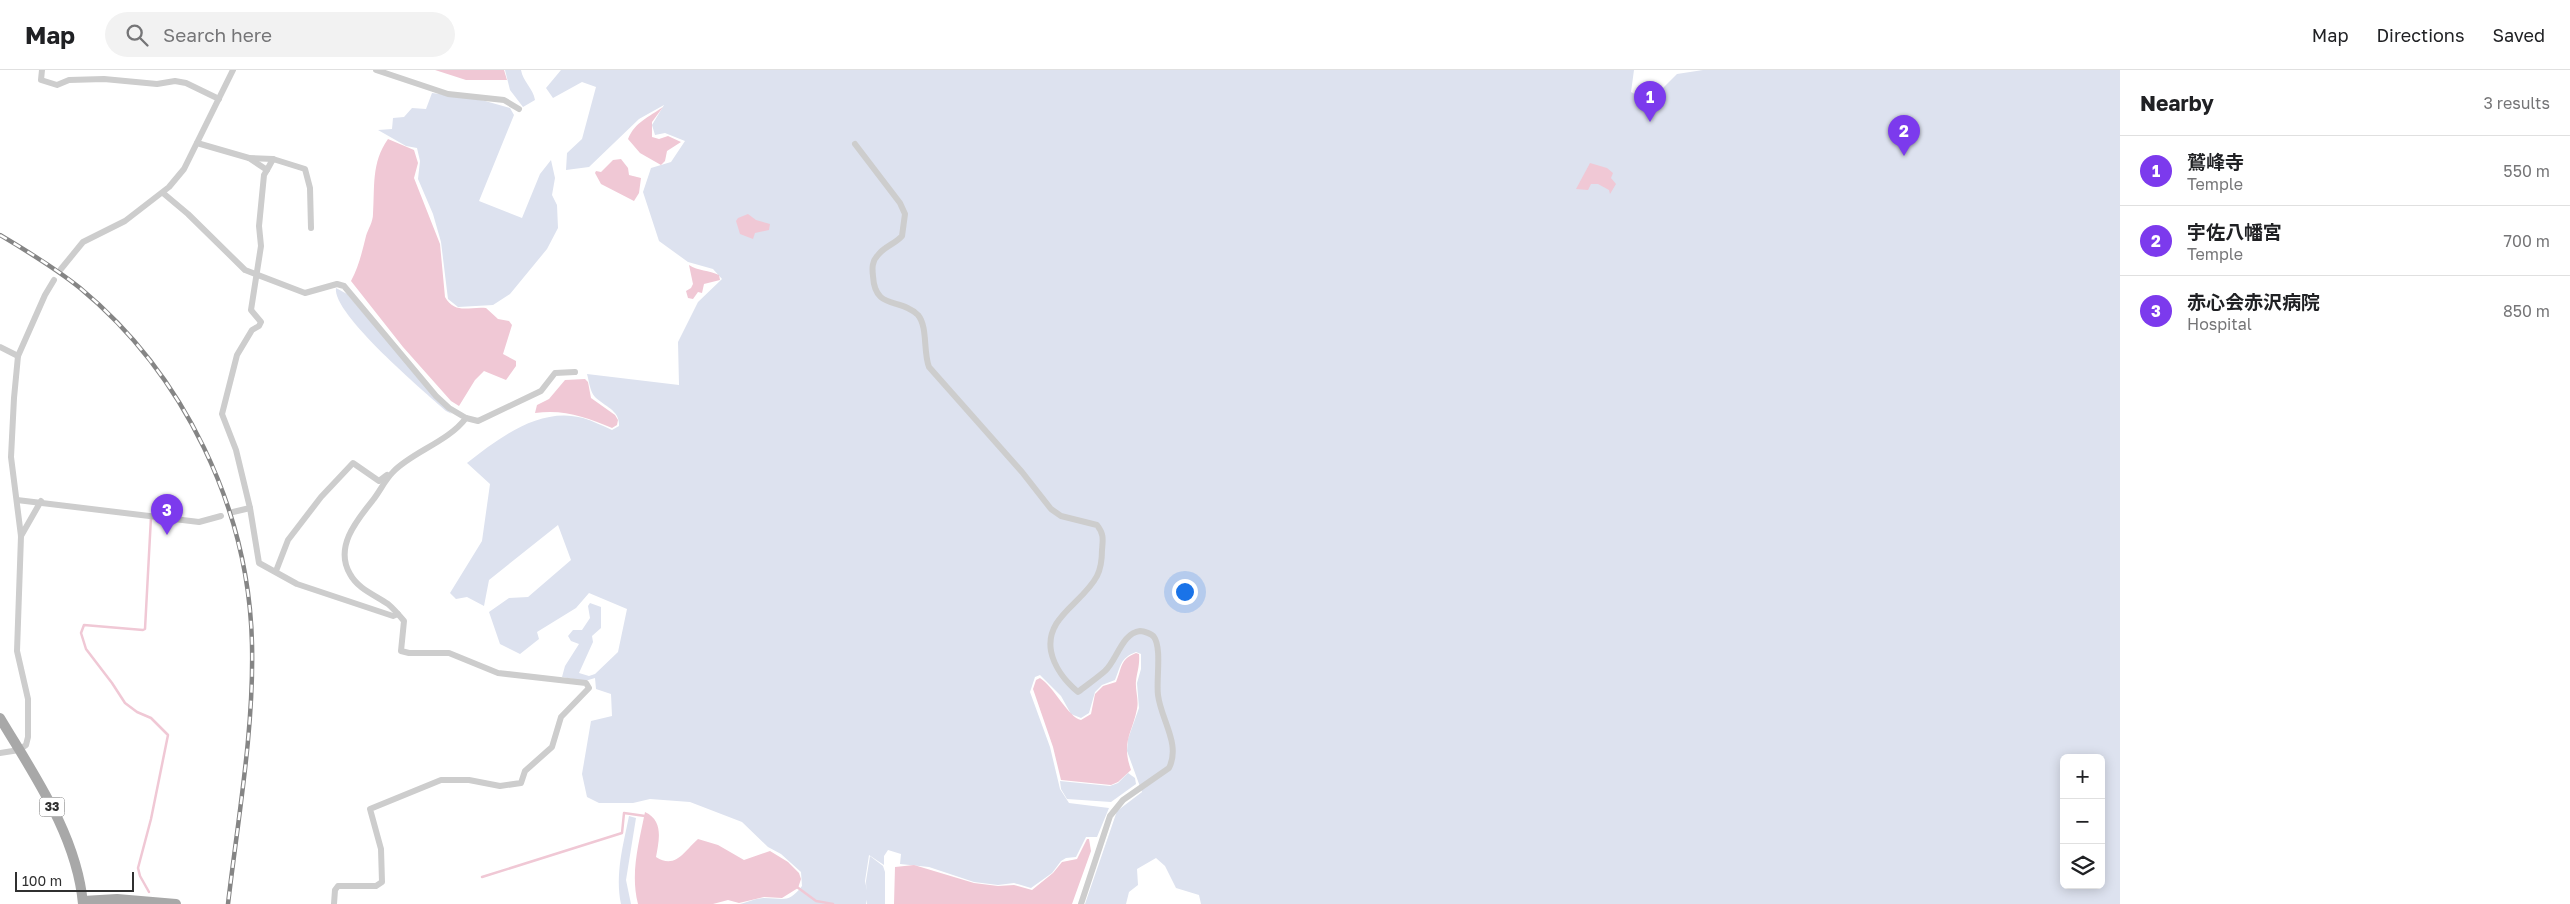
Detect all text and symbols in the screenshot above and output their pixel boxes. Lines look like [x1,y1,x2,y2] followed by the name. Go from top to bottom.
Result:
[105,12,455,57] search box
[25,20,75,49] text: Map
[123,21,151,49] icon: search
[163,23,272,46] text: Search here
[2312,24,2348,46] text: Map
[2376,24,2464,46] text: Directions
[2492,24,2545,46] text: Saved
[1634,81,1666,122] pin: 1
[2140,90,2214,116] text: Nearby
[2483,93,2550,113] text: 3 results
[1888,115,1920,156] pin: 2
[2187,150,2244,173] text: 鷲峰寺
[2152,161,2160,181] text: 1
[2503,161,2550,181] text: 550 m
[2187,174,2243,194] text: Temple
[2187,220,2282,243] text: 宇佐八幡宮
[2151,231,2161,251] text: 2
[2504,231,2550,251] text: 700 m
[2187,244,2243,264] text: Temple
[2187,290,2320,313] text: 赤心会赤沢病院
[2151,301,2161,321] text: 3
[2503,301,2550,321] text: 850 m
[2187,314,2252,334] text: Hospital
[151,494,183,535] pin: 3
[1172,579,1198,605] your location
[2060,754,2105,889] map controls
[2060,754,2105,799] button: +
[40,798,64,816] road number: 33
[2060,799,2105,844] button: −
[2060,844,2105,889] button: layers
[15,869,134,892] scale bar
[22,872,62,889] text: 100 m

